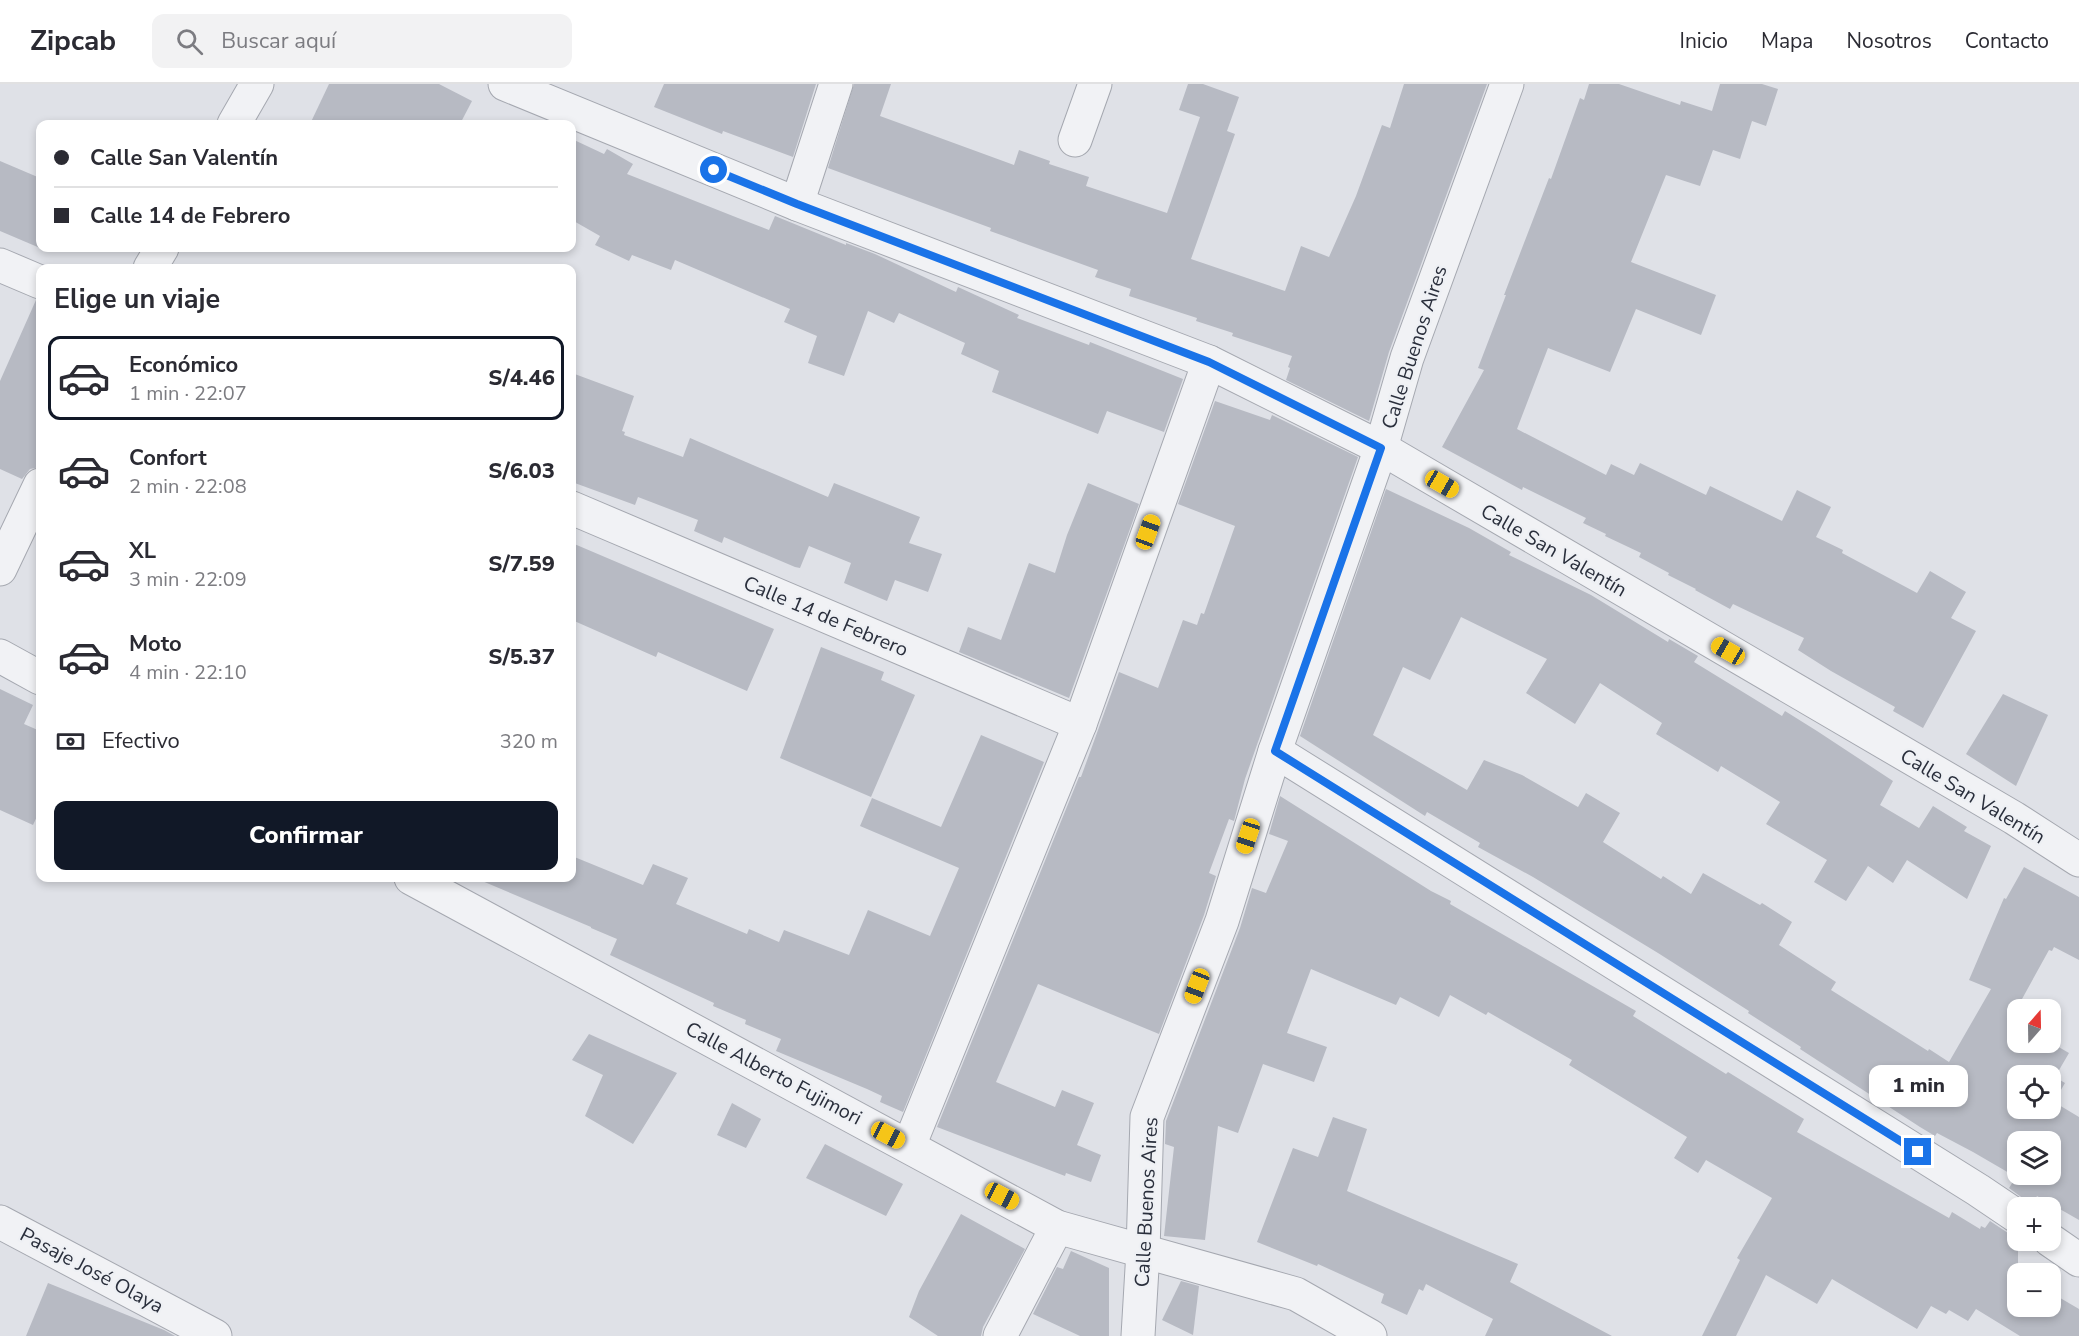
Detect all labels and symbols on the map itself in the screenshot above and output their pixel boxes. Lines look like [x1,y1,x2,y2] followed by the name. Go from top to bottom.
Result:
[700,156,727,183] route start
[1375,262,1454,432] street label: Calle Buenos Aires
[1422,467,1462,501] car
[1476,498,1632,603] street label: Calle San Valentín
[1133,512,1163,552] car
[739,570,912,663] street label: Calle 14 de Febrero
[1708,634,1748,668] car
[1895,742,2050,850] street label: Calle San Valentín
[1234,816,1262,856] car
[1182,966,1212,1006] car
[2007,999,2061,1053] north arrow
[681,1015,867,1131] street label: Calle Alberto Fujimori
[1868,1065,1968,1107] callout: 1 min
[1129,1116,1164,1288] street label: Calle Buenos Aires
[868,1119,908,1151] car
[1904,1138,1931,1165] route end
[982,1180,1022,1212] car
[15,1221,168,1320] street label: Pasaje José Olaya

